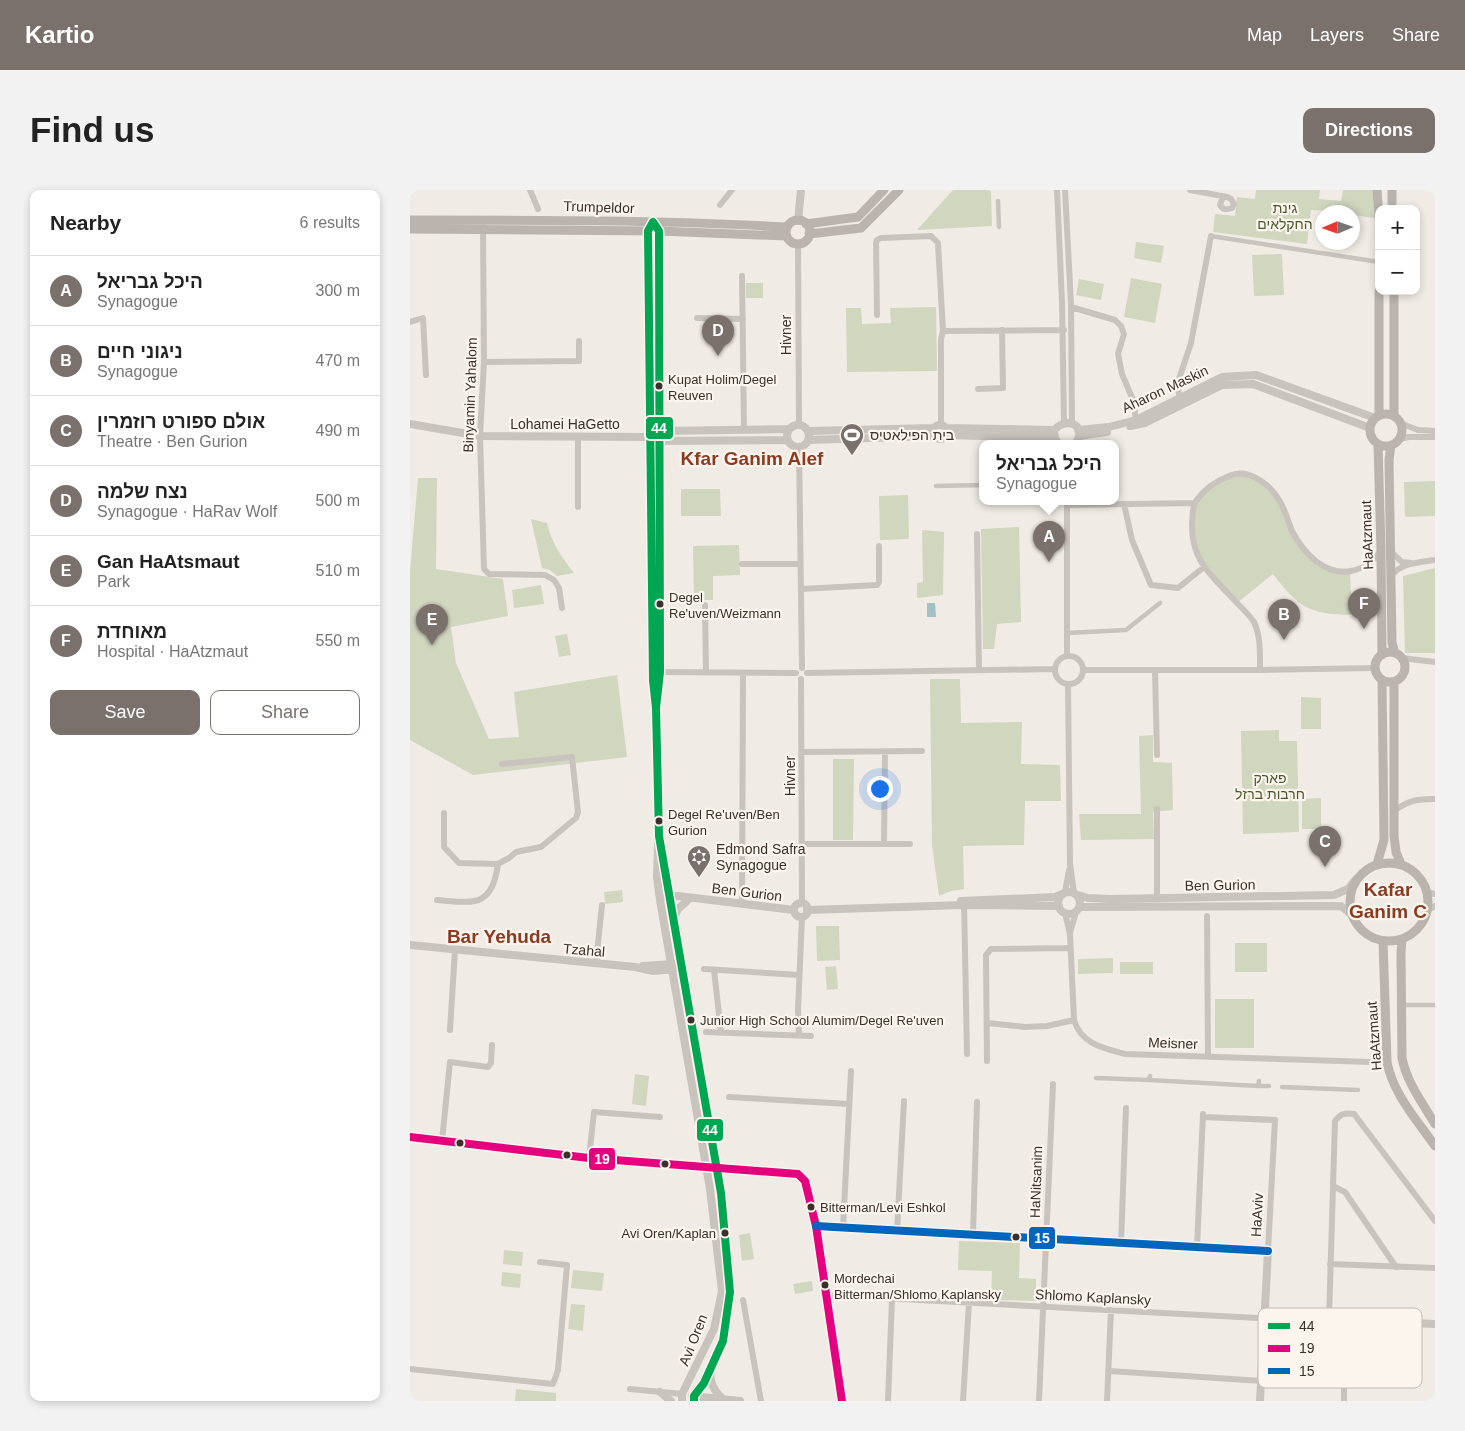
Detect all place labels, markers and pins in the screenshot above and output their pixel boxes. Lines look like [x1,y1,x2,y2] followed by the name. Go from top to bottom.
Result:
[702,315,734,356] pin: D
[668,372,776,403] place label: Kupat Holim/Degel Reuven
[654,381,664,391] marker: Kupat Holim/Degel Reuven
[839,422,865,456] sports icon: בית הפילאטיס
[870,427,954,443] place label: בית הפילאטיס
[1033,521,1065,562] pin: A
[1348,588,1380,629] pin: F
[669,590,781,621] place label: Degel Re'uven/Weizmann
[655,599,665,609] marker: Degel Re'uven/Weizmann
[1268,599,1300,640] pin: B
[416,604,448,645] pin: E
[668,807,780,838] place label: Degel Re'uven/Ben Gurion
[654,816,664,826] marker: Degel Re'uven/Ben Gurion
[1309,826,1341,867] pin: C
[716,841,806,873] place label: Edmond Safra Synagogue
[686,844,712,878] synagogue icon: Edmond Safra Synagogue
[700,1013,944,1028] place label: Junior High School Alumim/Degel Re'uven
[686,1015,696,1025] marker: Junior High School Alumim/Degel Re'uven
[455,1138,465,1148] unlabelled marker
[562,1150,572,1160] unlabelled marker
[660,1159,670,1169] unlabelled marker
[820,1200,946,1215] place label: Bitterman/Levi Eshkol
[806,1202,816,1212] marker: Bitterman/Levi Eshkol
[622,1226,716,1241] place label: Avi Oren/Kaplan
[720,1228,730,1238] marker: Avi Oren/Kaplan
[1011,1232,1021,1242] unlabelled marker
[834,1271,1001,1302] place label: Mordechai Bitterman/Shlomo Kaplansky
[820,1280,830,1290] marker: Mordechai Bitterman/Shlomo Kaplansky

